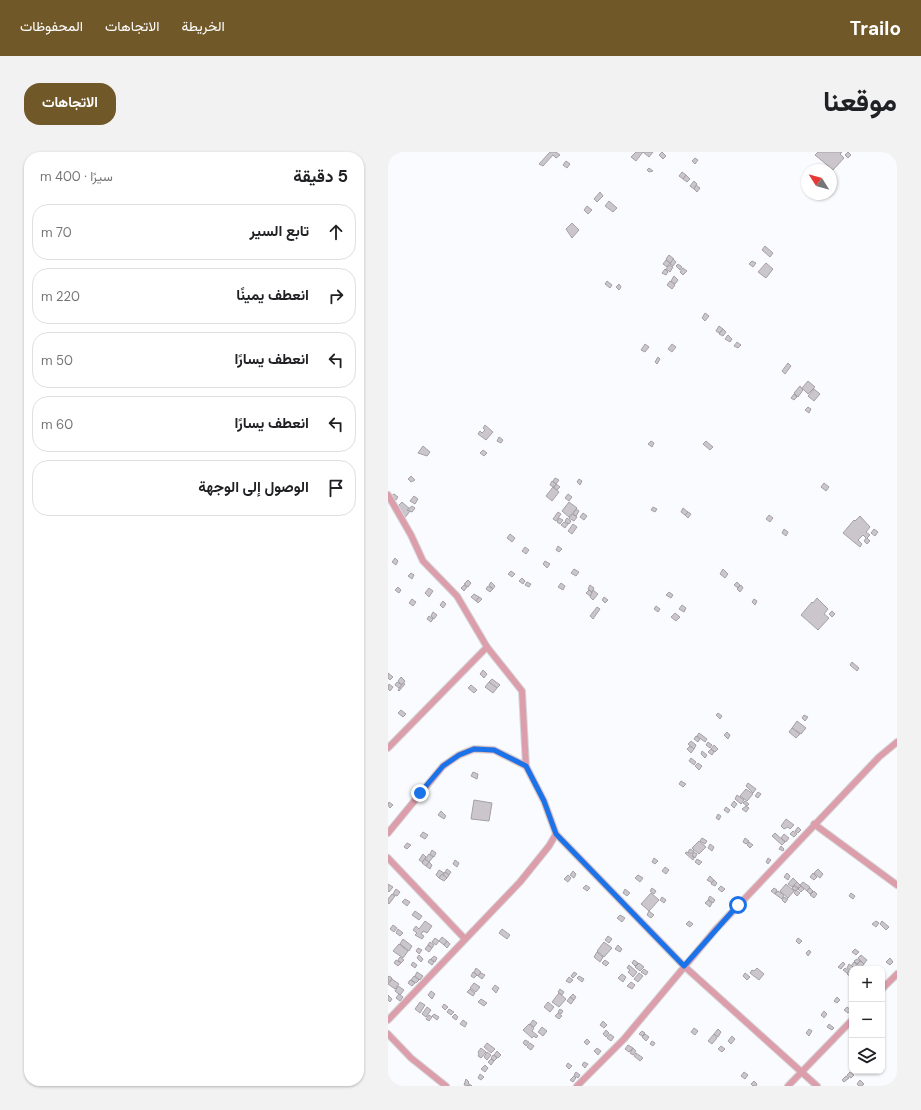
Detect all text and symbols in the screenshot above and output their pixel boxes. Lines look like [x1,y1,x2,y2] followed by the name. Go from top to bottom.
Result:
[850,16,901,41] text: Trailo
[20,17,83,35] text: المحفوظات
[105,17,159,35] text: الاتجاهات
[181,17,225,35] text: الخريطة
[24,83,116,125] button: الاتجاهات
[823,83,897,120] text: موقعنا
[801,164,837,200] north arrow
[293,165,348,187] text: 5 دقيقة
[40,168,113,185] text: سيرًا · 400 m
[250,221,309,241] text: تابع السير
[325,221,347,243] icon: ahead
[41,224,72,241] text: 70 m
[236,285,309,305] text: انعطف يمينًا
[325,285,347,307] icon: right
[41,288,80,305] text: 220 m
[234,349,309,369] text: انعطف يسارًا
[325,349,347,371] icon: left
[41,352,73,369] text: 50 m
[234,413,309,433] text: انعطف يسارًا
[325,413,347,435] icon: left
[41,416,73,433] text: 60 m
[198,477,309,497] text: الوصول إلى الوجهة
[325,477,347,499] icon: arrive
[411,784,429,802] route end
[729,896,747,914] route start
[849,966,885,1074] map controls
[849,966,885,1002] button: +
[849,1002,885,1038] button: −
[849,1038,885,1074] button: layers

